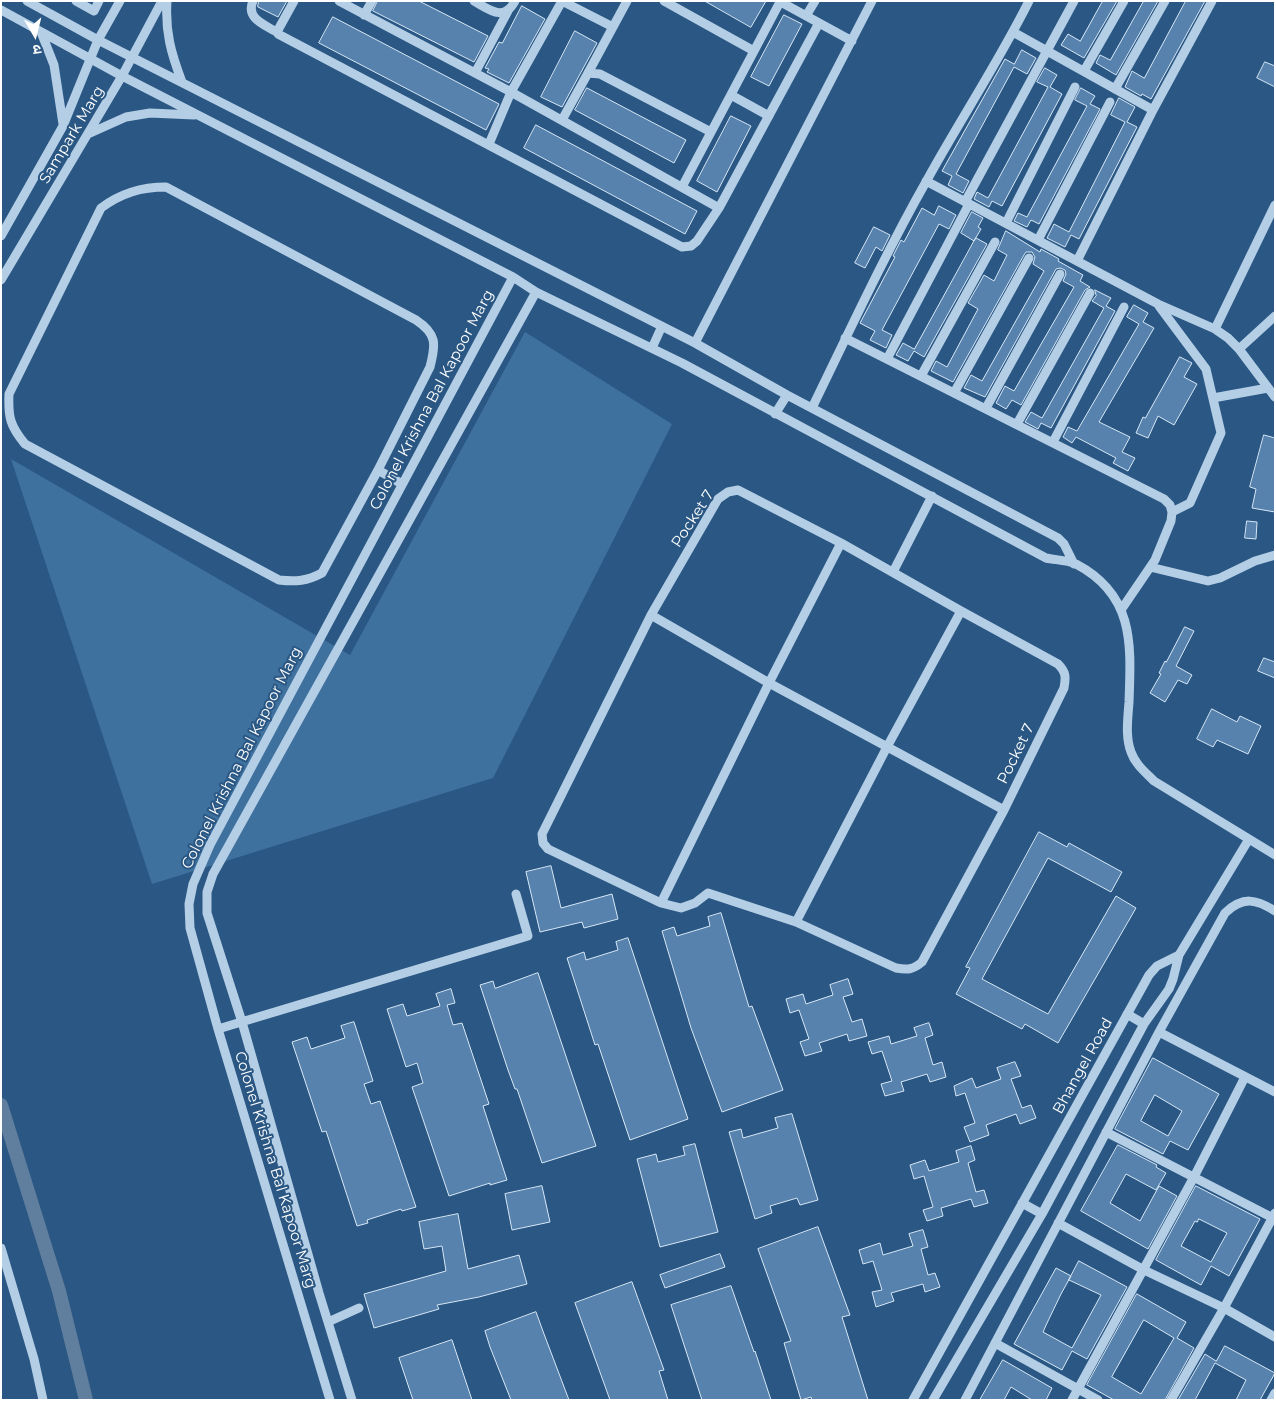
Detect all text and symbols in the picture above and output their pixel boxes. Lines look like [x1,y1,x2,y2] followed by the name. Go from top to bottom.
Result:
[10,10,60,60] north arrow
[32,40,42,59] text: उ
[36,83,108,187] street label: Sampark Marg
[366,287,498,513] street label: Colonel Krishna Bal Kapoor Marg
[668,487,718,551] street label: Pocket 7
[178,644,306,872] street label: Colonel Krishna Bal Kapoor Marg
[994,721,1038,787] street label: Pocket 7
[1049,1015,1117,1117] street label: Bhangel Road
[230,1049,320,1291] street label: Colonel Krishna Bal Kapoor Marg

